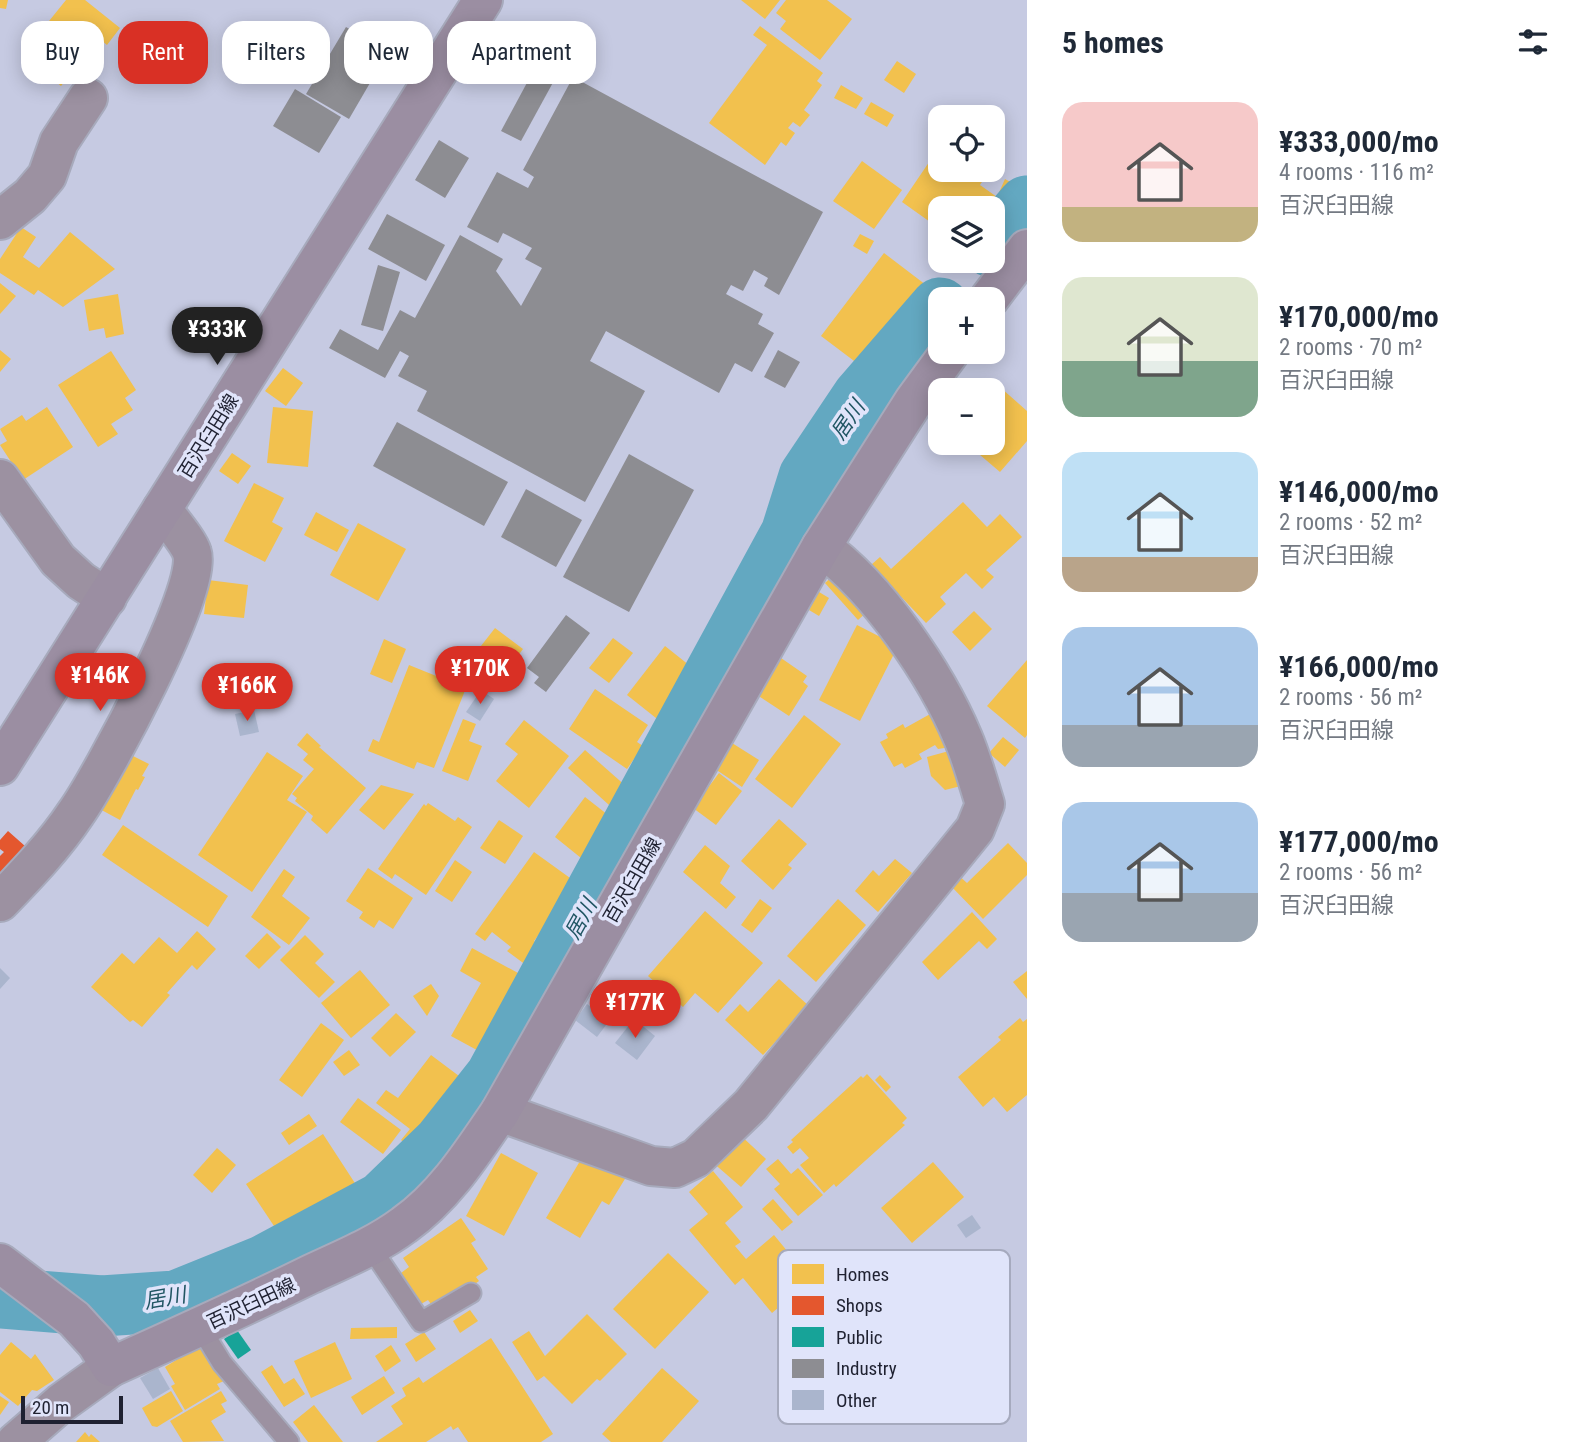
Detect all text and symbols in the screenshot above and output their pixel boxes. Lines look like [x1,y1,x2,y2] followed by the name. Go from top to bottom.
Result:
[21,21,104,84] chip: Buy
[118,21,208,84] chip: Rent
[222,21,330,84] chip: Filters
[344,21,433,84] chip: New
[447,21,596,84] chip: Apartment
[1514,23,1552,61] icon: filters
[1062,25,1164,60] text: 5 homes
[928,105,1005,455] map controls
[928,105,1005,182] button: locate
[1279,124,1439,159] text: ¥333,000/mo
[1118,130,1202,214] icon: home
[1279,159,1434,186] text: 4 rooms · 116 m²
[1279,192,1394,219] text: 百沢臼田線
[928,196,1005,273] button: layers
[928,287,1005,364] button: +
[1279,299,1439,334] text: ¥170,000/mo
[1118,305,1202,389] icon: home
[168,308,266,367] pin: ¥333K
[188,316,246,343] text: ¥333K
[1279,334,1422,361] text: 2 rooms · 70 m²
[1279,367,1394,394] text: 百沢臼田線
[928,378,1005,455] button: −
[173,390,243,483] street label: 百沢臼田線
[826,394,871,444] water label: 居川
[1279,474,1439,509] text: ¥146,000/mo
[1118,480,1202,564] icon: home
[1279,509,1422,536] text: 2 rooms · 52 m²
[1279,542,1394,569] text: 百沢臼田線
[431,646,529,706] pin: ¥170K
[1279,649,1439,684] text: ¥166,000/mo
[51,654,149,713] pin: ¥146K
[451,655,509,682] text: ¥170K
[1118,655,1202,739] icon: home
[71,662,129,689] text: ¥146K
[198,664,296,723] pin: ¥166K
[218,672,276,699] text: ¥166K
[1279,684,1422,711] text: 2 rooms · 56 m²
[1279,717,1394,744] text: 百沢臼田線
[1279,824,1439,859] text: ¥177,000/mo
[1118,830,1202,914] icon: home
[599,833,666,927] street label: 百沢臼田線
[1279,859,1422,886] text: 2 rooms · 56 m²
[1279,892,1394,919] text: 百沢臼田線
[560,893,603,943] water label: 居川
[586,981,684,1040] pin: ¥177K
[606,989,664,1016] text: ¥177K
[778,1250,1010,1424] legend
[836,1263,889,1286] text: Homes
[203,1273,299,1334] street label: 百沢臼田線
[142,1282,190,1313] water label: 居川
[836,1294,883,1317] text: Shops
[836,1326,883,1349] text: Public
[836,1357,897,1380] text: Industry
[836,1389,877,1412] text: Other
[21,1393,122,1425] scale bar
[32,1396,69,1419] text: 20 m

